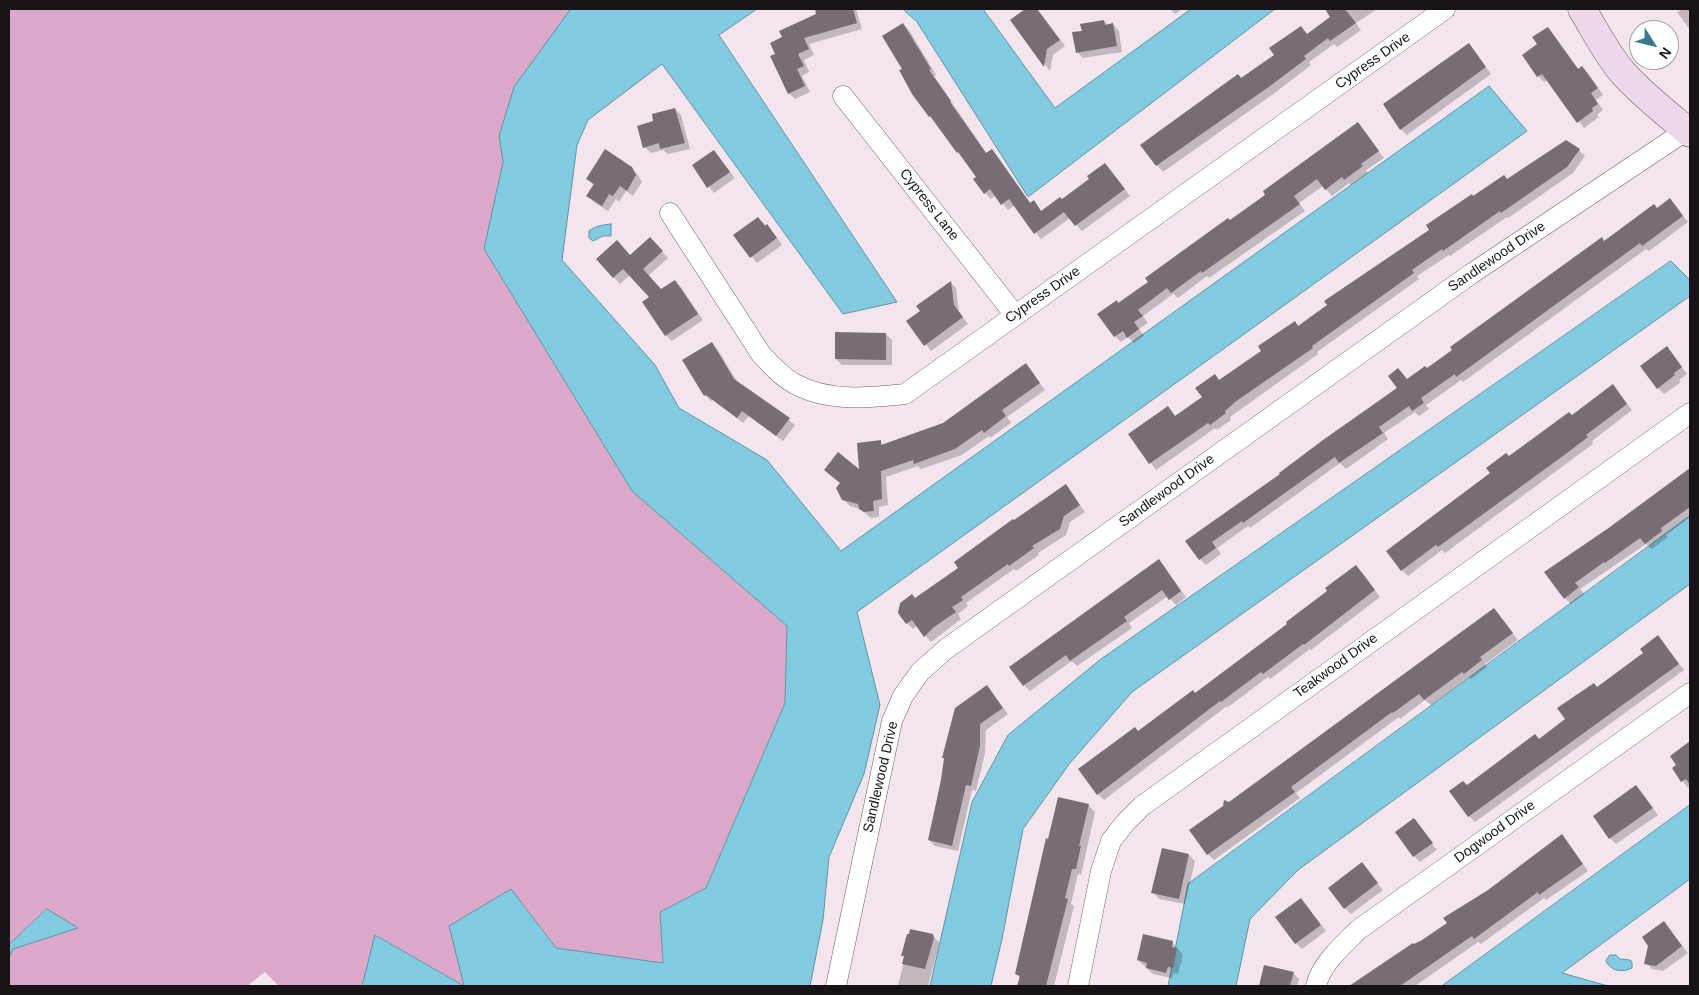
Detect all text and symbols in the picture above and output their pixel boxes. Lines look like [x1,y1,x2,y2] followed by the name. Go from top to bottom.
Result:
[1629,20,1679,70] north arrow
[1332,29,1414,93] street label: Cypress Drive
[1656,44,1675,62] text: N
[896,166,962,244] street label: Cypress Lane
[1445,218,1549,296] street label: Sandlewood Drive
[1002,263,1084,327] street label: Cypress Drive
[1116,451,1218,531] street label: Sandlewood Drive
[1291,630,1381,702] street label: Teakwood Drive
[860,720,902,834] street label: Sandlewood Drive
[1451,797,1539,867] street label: Dogwood Drive

